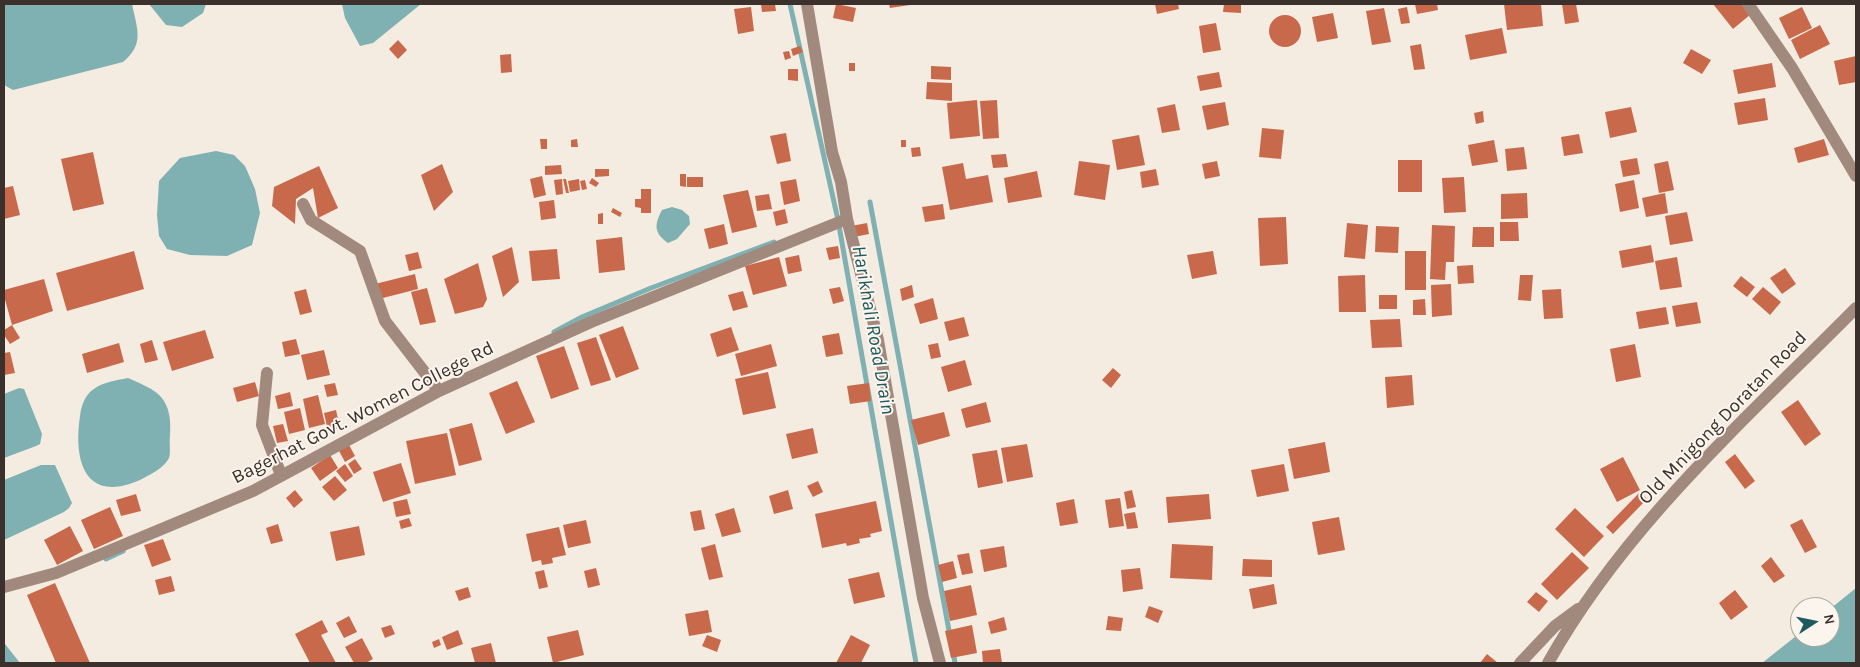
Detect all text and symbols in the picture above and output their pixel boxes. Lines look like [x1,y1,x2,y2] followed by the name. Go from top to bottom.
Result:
[846,244,900,416] water label: Harikhali Road Drain
[1634,327,1812,509] street label: Old Mnigong Doratan Road
[228,337,498,489] street label: Bagerhat Govt. Women College Rd
[1790,597,1840,647] north arrow
[1820,613,1839,626] text: N

